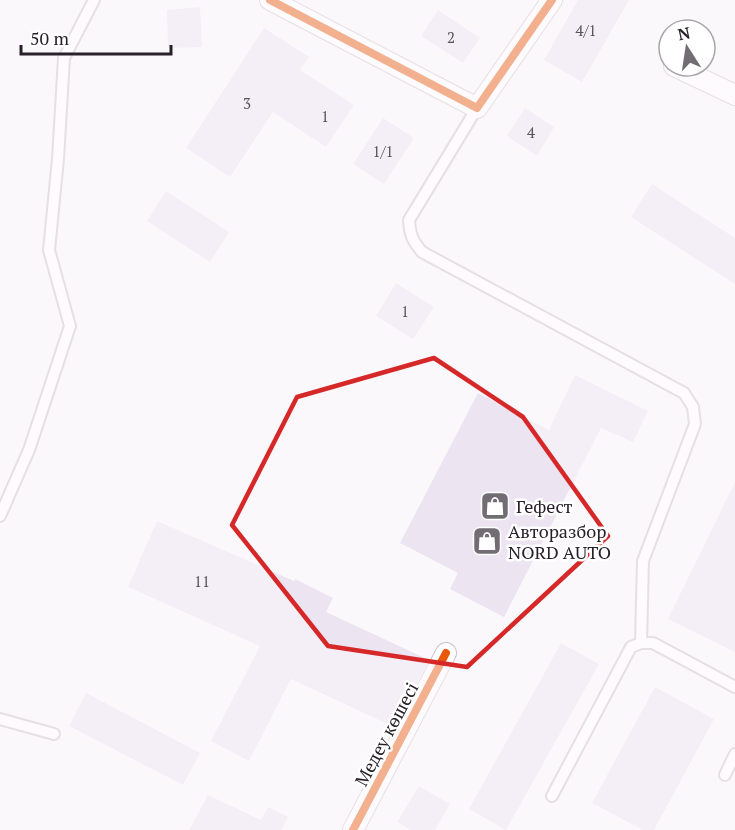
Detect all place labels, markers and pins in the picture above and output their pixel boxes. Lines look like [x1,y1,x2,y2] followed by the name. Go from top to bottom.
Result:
[479,490,511,522] shop icon: Гефест
[516,494,572,518] place label: Гефест
[508,519,611,564] place label: Авторазбор NORD AUTO
[471,525,503,557] shop icon: Авторазбор NORD AUTO

